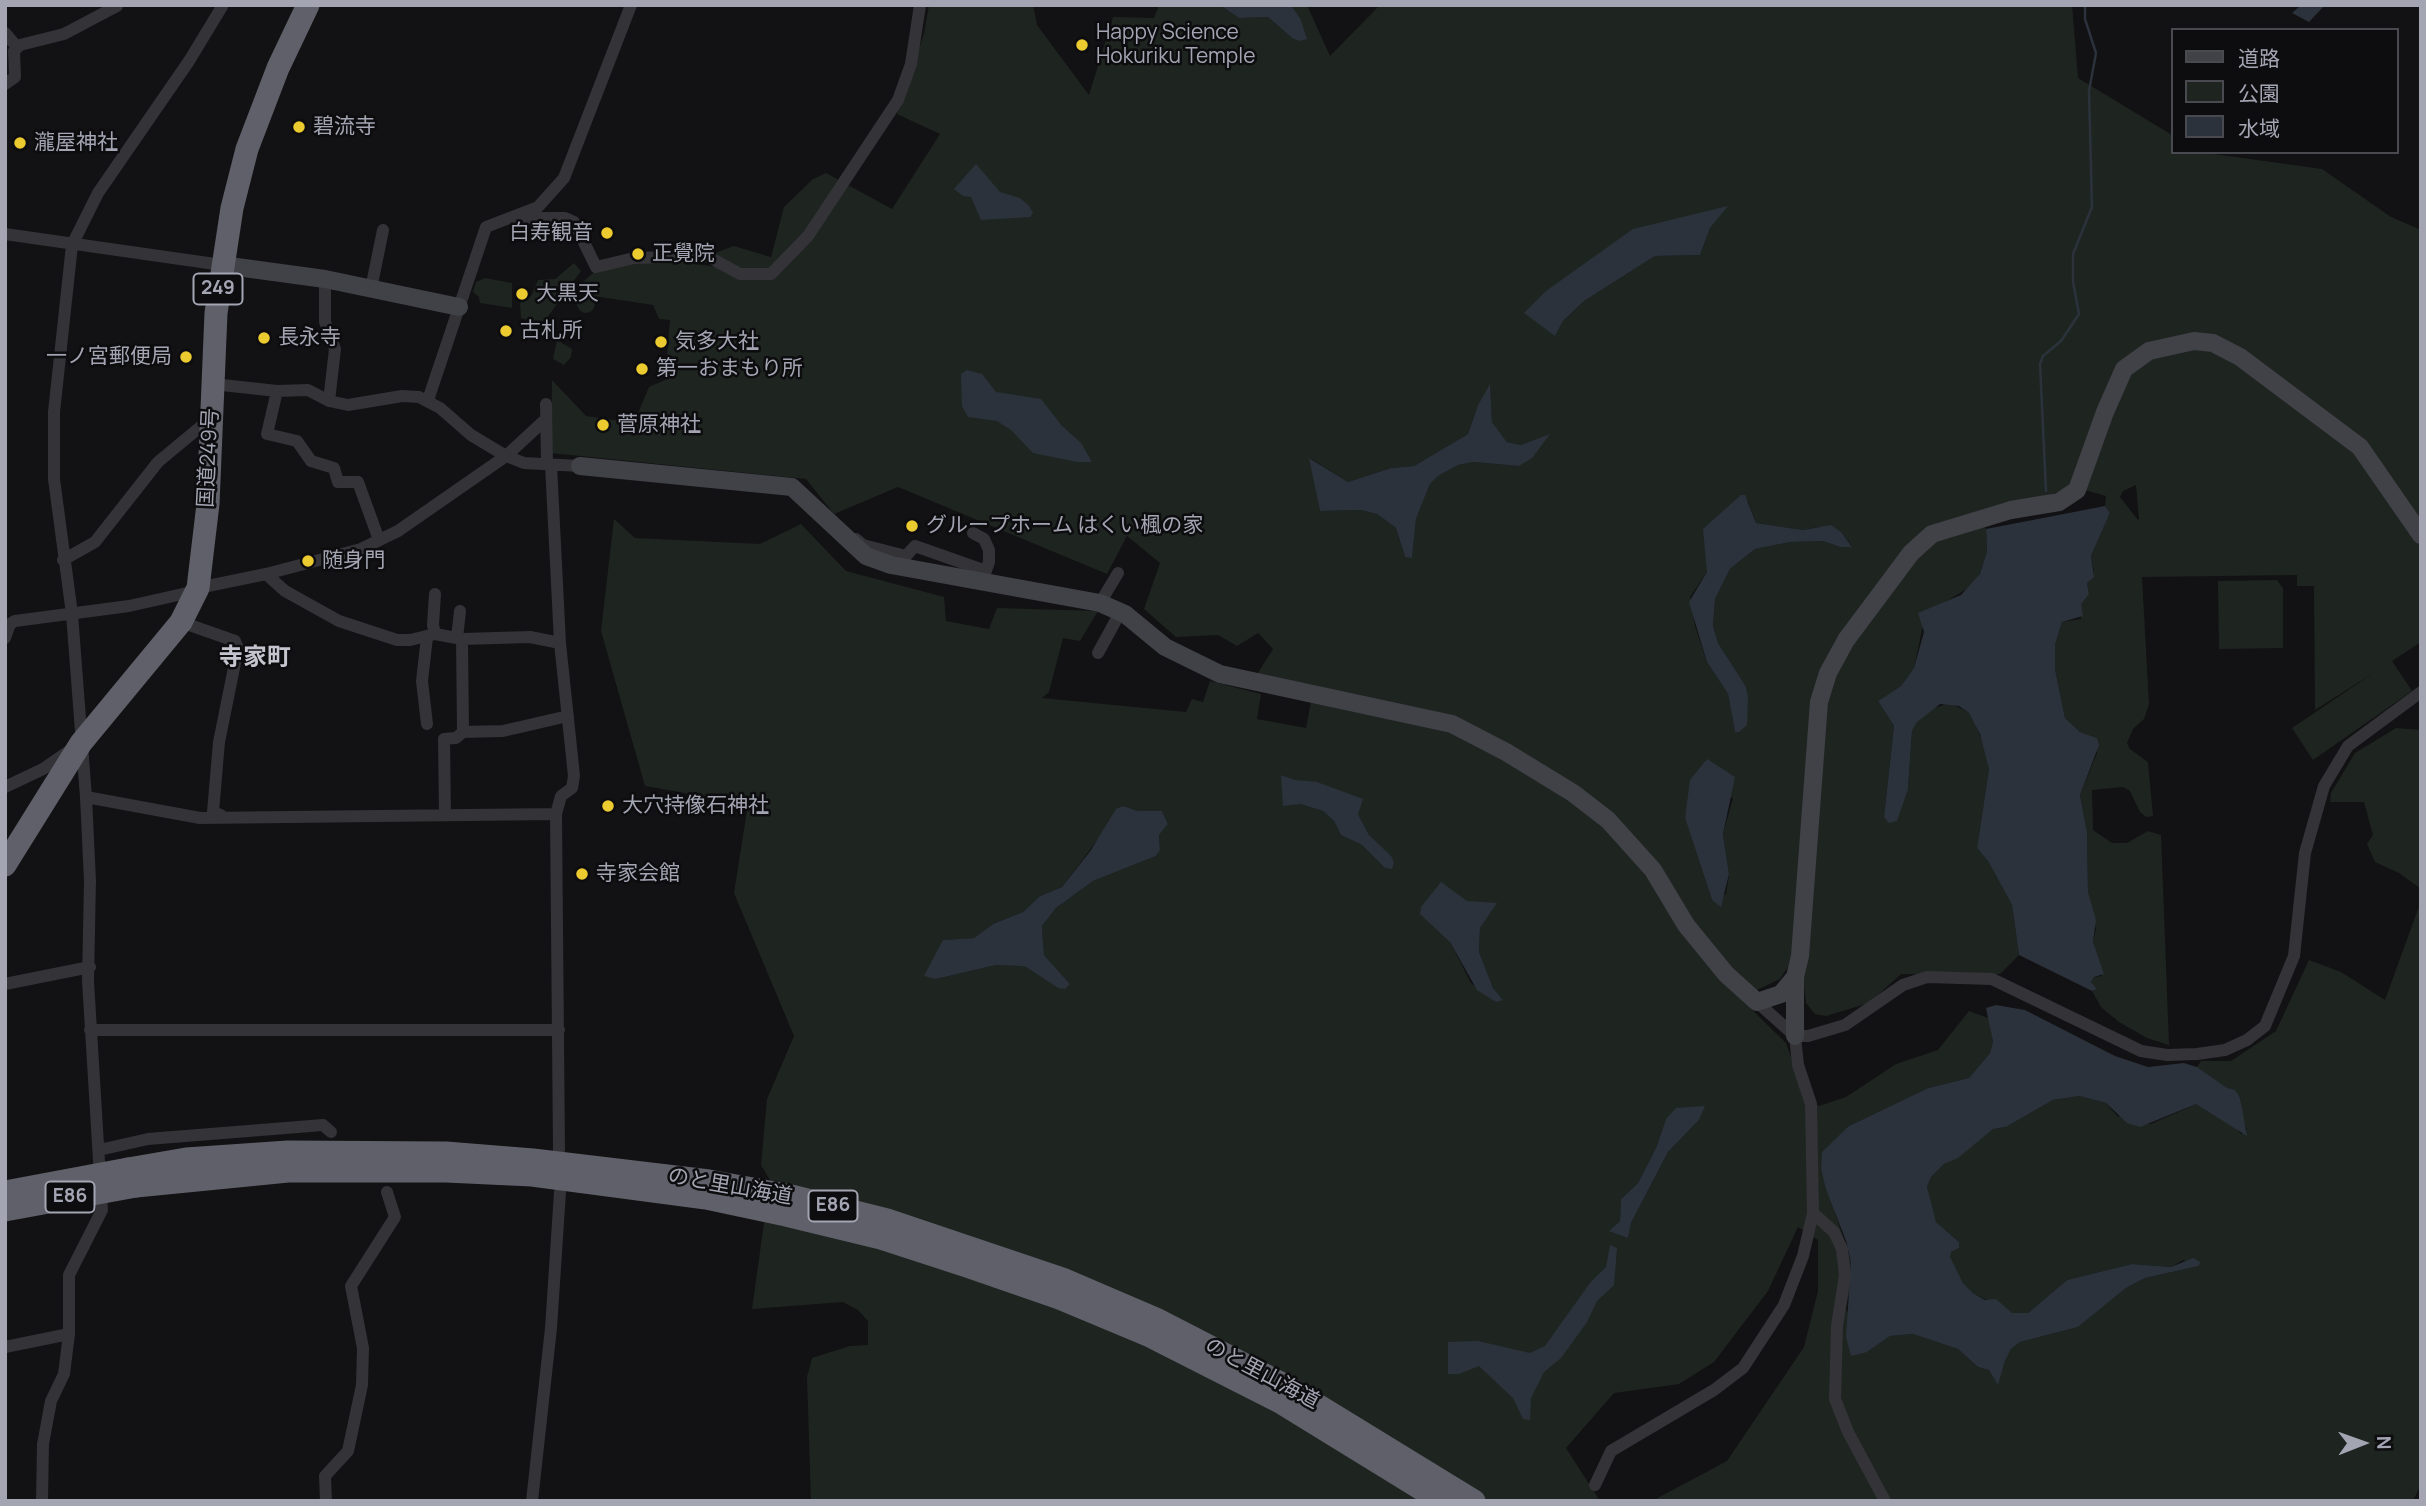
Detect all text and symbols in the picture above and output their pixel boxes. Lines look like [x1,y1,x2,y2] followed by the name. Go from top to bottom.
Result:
[1096,20,1255,70] place label: Happy Science Hokuriku Temple
[2170,28,2398,154] legend
[1074,37,1090,53] marker: Happy Science Hokuriku Temple
[2238,44,2280,72] text: 道路
[2238,79,2280,107] text: 公園
[313,114,376,140] place label: 碧流寺
[2238,114,2280,142] text: 水域
[291,119,307,135] marker: 碧流寺
[34,130,118,156] place label: 瀧屋神社
[12,135,28,151] marker: 瀧屋神社
[509,220,593,246] place label: 白寿観音
[599,225,615,241] marker: 白寿観音
[652,241,715,267] place label: 正覺院
[630,246,646,262] marker: 正覺院
[194,274,242,304] road number: 249
[536,281,599,307] place label: 大黒天
[514,286,530,302] marker: 大黒天
[520,318,583,344] place label: 古札所
[498,323,514,339] marker: 古札所
[278,325,341,351] place label: 長永寺
[675,329,759,355] place label: 気多大社
[256,330,272,346] marker: 長永寺
[653,334,669,350] marker: 気多大社
[46,344,172,370] place label: 一ノ宮郵便局
[178,349,194,365] marker: 一ノ宮郵便局
[656,356,803,382] place label: 第一おまもり所
[634,361,650,377] marker: 第一おまもり所
[194,408,224,508] street label: 国道249号
[617,412,701,438] place label: 菅原神社
[595,417,611,433] marker: 菅原神社
[926,513,1203,539] place label: グループホーム はくい楓の家
[904,518,920,534] marker: グループホーム はくい楓の家
[322,548,385,574] place label: 随身門
[300,553,316,569] marker: 随身門
[219,644,291,672] district label: 寺家町
[622,793,769,819] place label: 大穴持像石神社
[600,798,616,814] marker: 大穴持像石神社
[596,861,680,887] place label: 寺家会館
[574,866,590,882] marker: 寺家会館
[666,1164,794,1210] street label: のと里山海道
[46,1182,94,1212] road number: E86
[808,1190,858,1222] road number: E86
[1200,1333,1324,1415] street label: のと里山海道
[2328,1408,2398,1478] north arrow
[2371,1436,2397,1450] text: N

